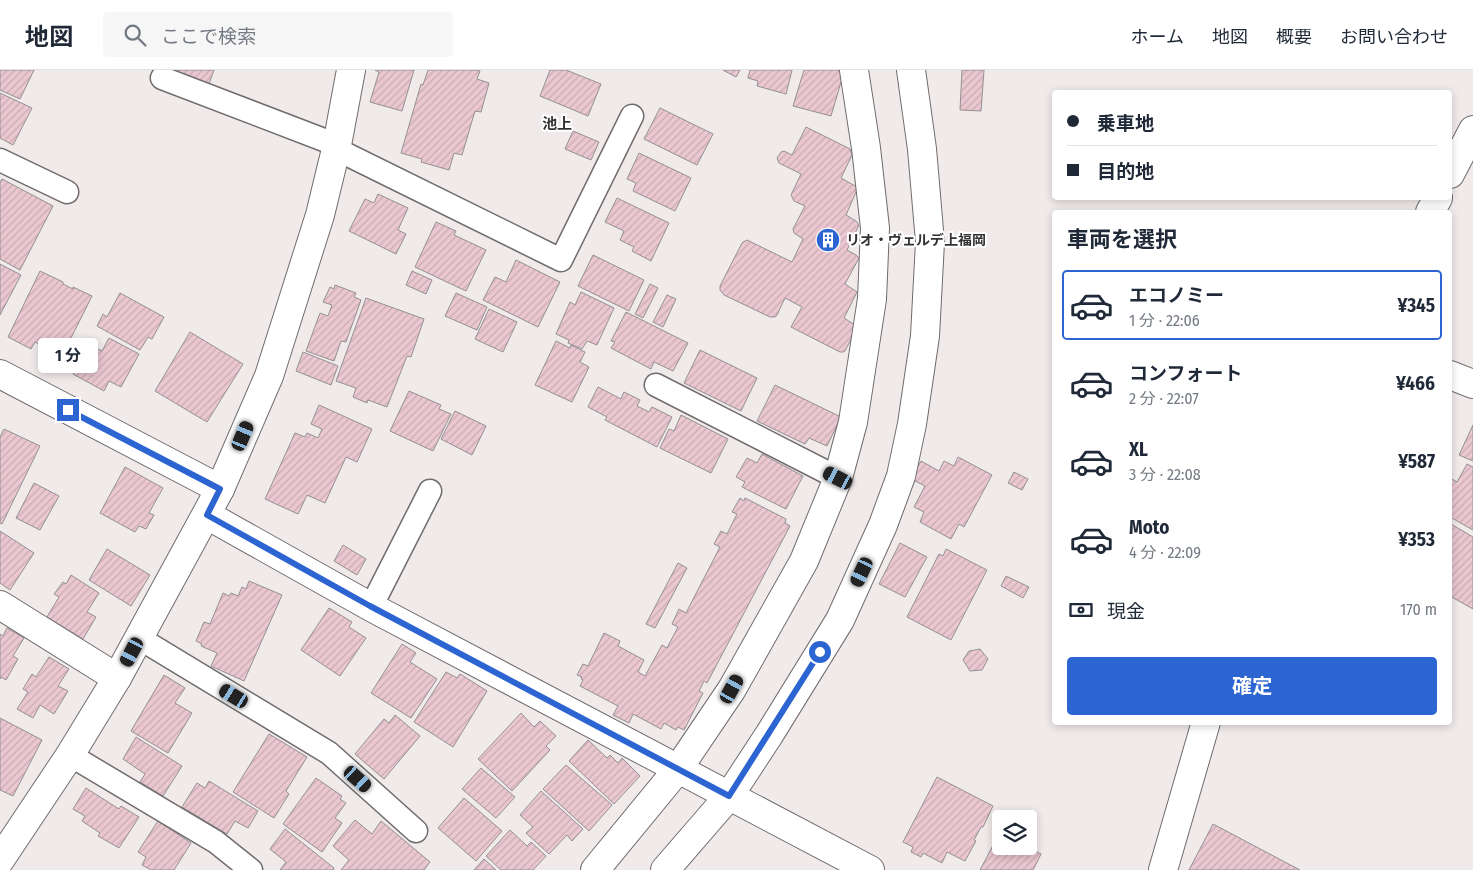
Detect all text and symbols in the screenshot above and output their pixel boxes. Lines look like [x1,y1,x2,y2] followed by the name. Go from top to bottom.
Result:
[103,12,453,57] search box
[121,21,149,49] icon: search
[25,23,73,51] text: 地図
[161,25,256,48] text: ここで検索
[1131,26,1184,48] text: ホーム
[1212,26,1248,48] text: 地図
[1276,26,1312,48] text: 概要
[1340,26,1448,48] text: お問い合わせ
[1097,112,1154,135] text: 乗車地
[542,115,572,133] district label: 池上
[1097,160,1154,183] text: 目的地
[1067,226,1177,253] text: 車両を選択
[815,227,841,253] building icon: リオ・ヴェルデ上福岡
[846,232,986,249] place label: リオ・ヴェルデ上福岡
[1069,283,1114,328] icon: car
[1129,284,1224,307] text: エコノミー
[1398,294,1435,317] text: ¥345
[1129,311,1200,330] text: 1 分 · 22:06
[38,338,98,372] callout: 1 分
[55,346,81,365] text: 1 分
[1069,361,1114,406] icon: car
[1129,362,1242,385] text: コンフォート
[1396,372,1435,395] text: ¥466
[1129,389,1199,408] text: 2 分 · 22:07
[57,399,79,421] route end
[230,419,255,453] car
[1129,438,1148,461] text: XL
[1069,439,1114,484] icon: car
[1398,450,1435,473] text: ¥587
[821,465,854,491] car
[1129,465,1201,484] text: 3 分 · 22:08
[1129,516,1169,539] text: Moto
[1069,517,1114,562] icon: car
[1398,528,1435,551] text: ¥353
[1129,543,1201,562] text: 4 分 · 22:09
[848,555,875,589] car
[1067,596,1095,624] icon: cash
[1107,600,1145,623] text: 現金
[1400,600,1437,619] text: 170 m
[118,635,145,669] car
[809,641,831,663] route start
[1067,657,1437,715] button: 確定
[718,672,745,706] car
[217,682,250,710] car
[341,763,374,795] car
[992,810,1037,855] map controls
[992,810,1037,855] button: layers

